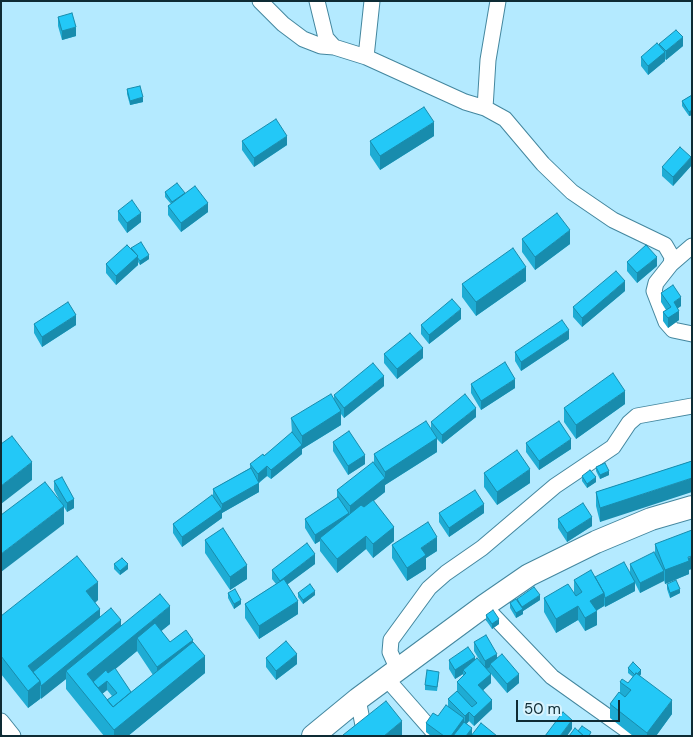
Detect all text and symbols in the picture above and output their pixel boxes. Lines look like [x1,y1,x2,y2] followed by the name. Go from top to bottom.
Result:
[518,690,622,722] scale bar
[524,699,561,719] text: 50 m

